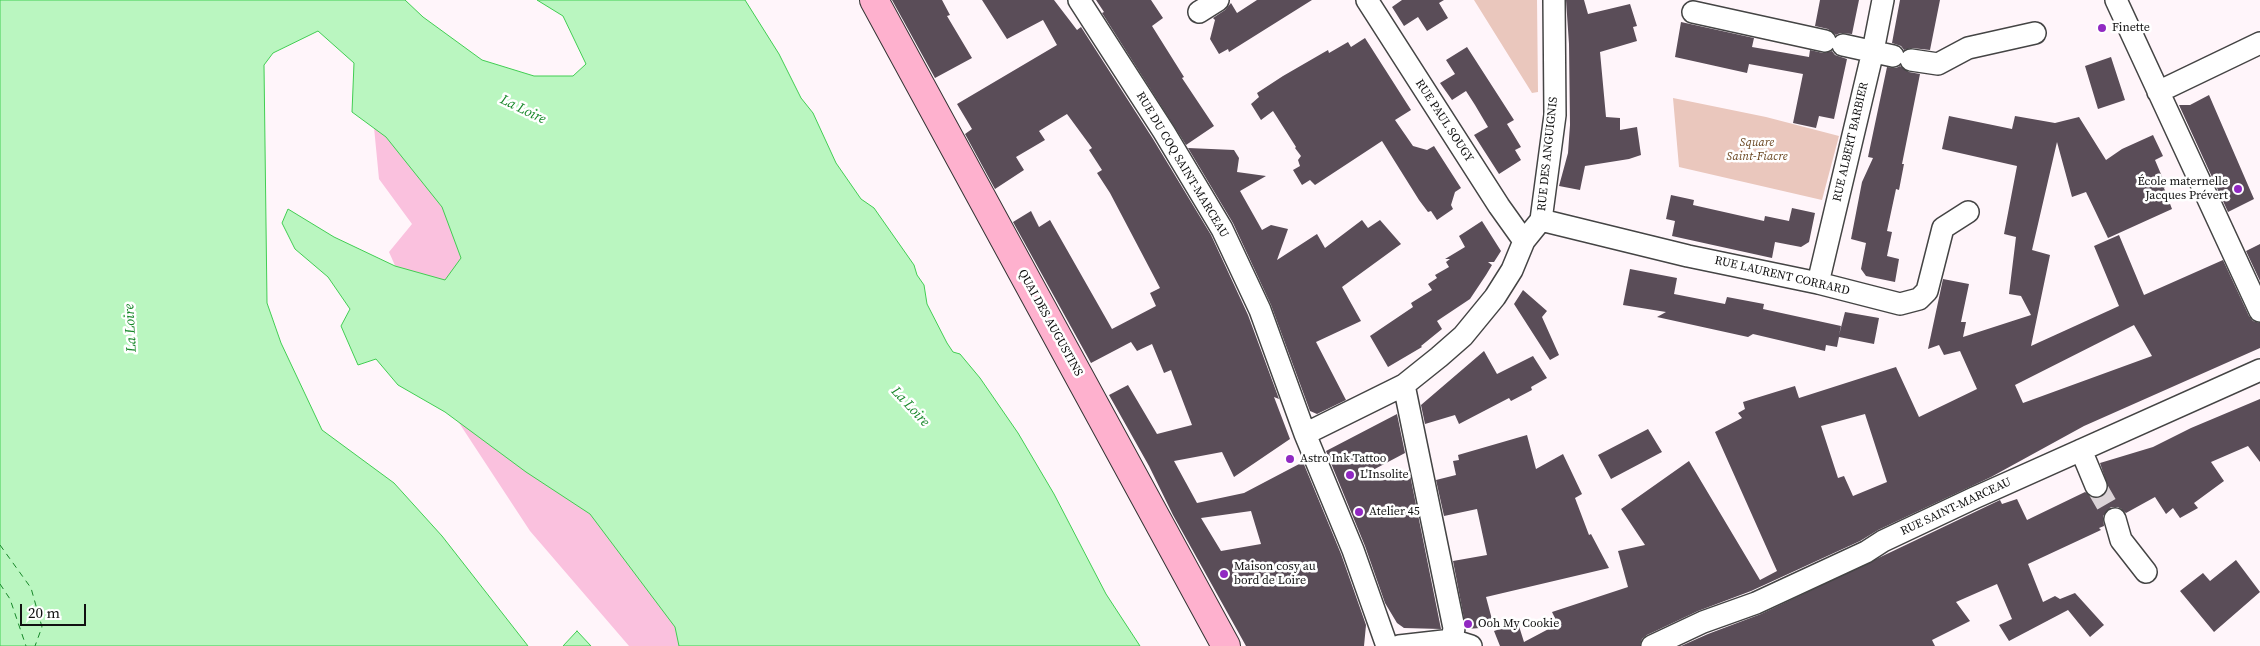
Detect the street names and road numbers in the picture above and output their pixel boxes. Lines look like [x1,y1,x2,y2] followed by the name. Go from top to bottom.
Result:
[1412,77,1476,165] street label: RUE PAUL SOUGY
[1830,81,1872,203] street label: RUE ALBERT BARBIER
[1133,89,1231,241] street label: RUE DU COQ SAINT-MARCEAU
[1535,96,1561,212] street label: RUE DES ANGUIGNIS
[1713,253,1851,299] street label: RUE LAURENT CORRARD
[1015,267,1085,379] street label: QUAI DES AUGUSTINS
[1898,475,2014,539] street label: RUE SAINT-MARCEAU

